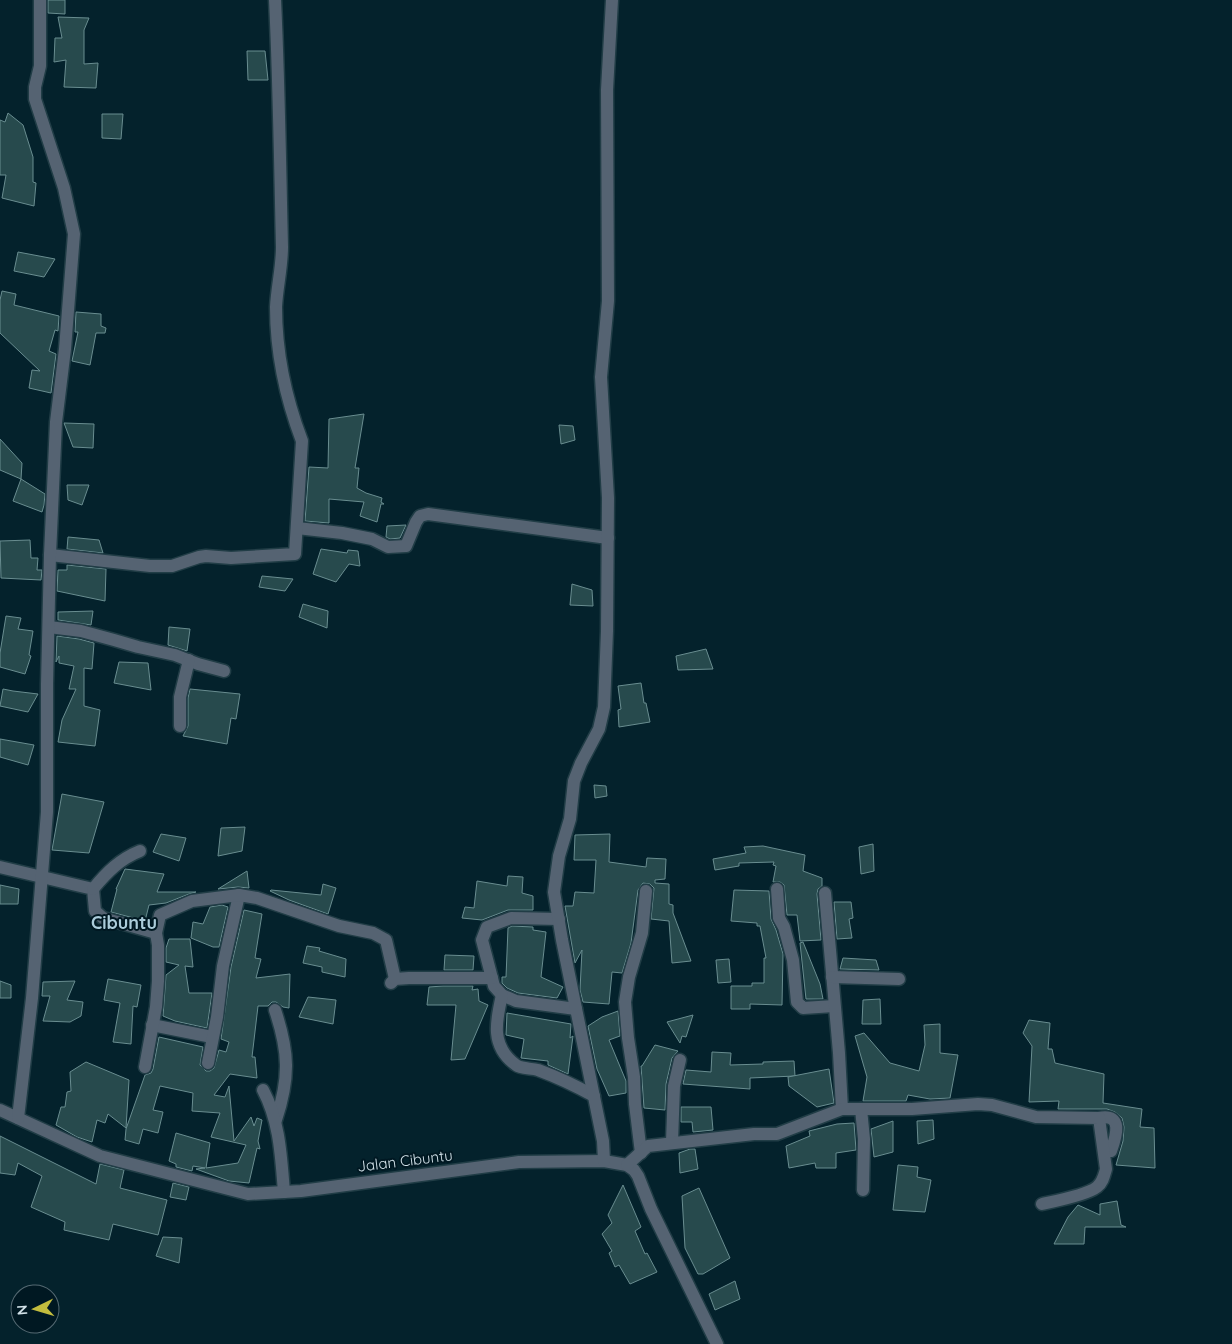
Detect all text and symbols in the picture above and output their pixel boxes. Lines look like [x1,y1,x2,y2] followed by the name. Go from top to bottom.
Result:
[91,911,157,934] district label: Cibuntu
[356,1145,454,1176] street label: Jalan Cibuntu
[10,1284,60,1334] north arrow
[13,1304,31,1316] text: N

